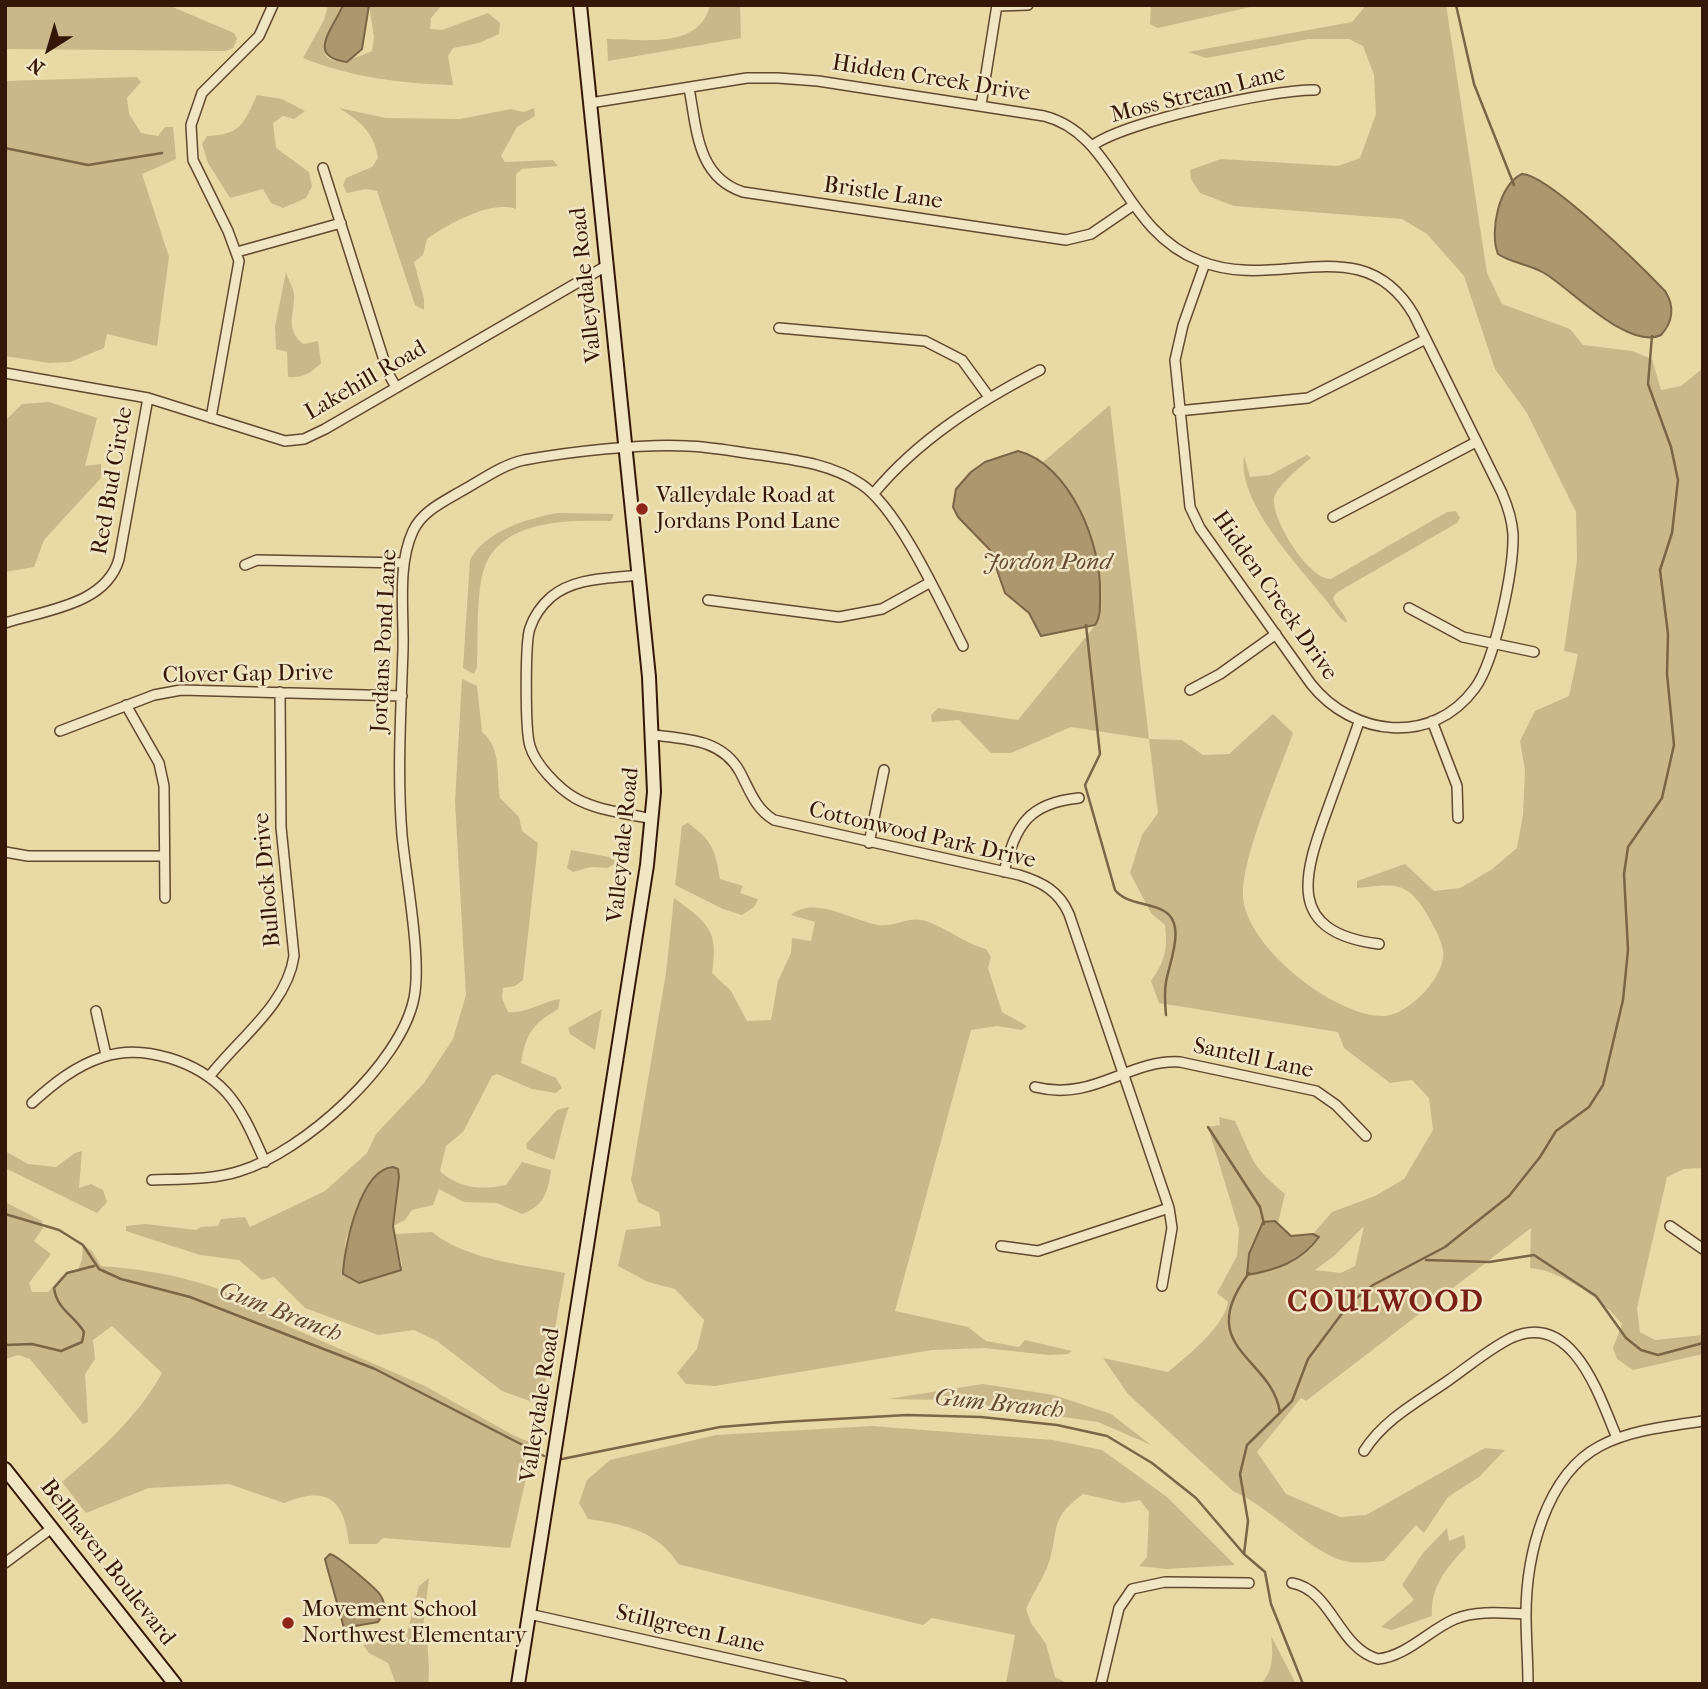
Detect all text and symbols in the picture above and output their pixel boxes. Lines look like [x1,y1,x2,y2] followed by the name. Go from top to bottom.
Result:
[14,14,84,84] north arrow
[830,50,1032,108] street label: Hidden Creek Drive
[24,53,49,79] text: N
[1108,60,1288,130] street label: Moss Stream Lane
[822,172,944,216] street label: Bristle Lane
[565,206,609,364] street label: Valleydale Road
[300,335,432,427] street label: Lakehill Road
[86,405,140,557] street label: Red Bud Circle
[656,482,840,536] place label: Valleydale Road at Jordans Pond Lane
[634,501,650,517] marker: Valleydale Road at Jordans Pond Lane
[1205,506,1343,686] street label: Hidden Creek Drive
[366,548,404,734] street label: Jordans Pond Lane
[982,549,1112,577] water label: Jordon Pond
[162,660,334,690] street label: Clover Gap Drive
[602,766,646,924] street label: Valleydale Road
[806,796,1038,876] street label: Cottonwood Park Drive
[248,811,288,949] street label: Bullock Drive
[1190,1033,1316,1085] street label: Santell Lane
[215,1276,345,1350] water label: Gum Branch
[1288,1286,1484,1322] district label: COULWOOD
[515,1326,567,1484] street label: Valleydale Road
[933,1384,1065,1426] water label: Gum Branch
[33,1474,181,1652] street label: Bellhaven Boulevard
[302,1596,527,1650] place label: Movement School Northwest Elementary
[613,1599,767,1661] street label: Stillgreen Lane
[280,1615,296,1631] marker: Movement School Northwest Elementary

